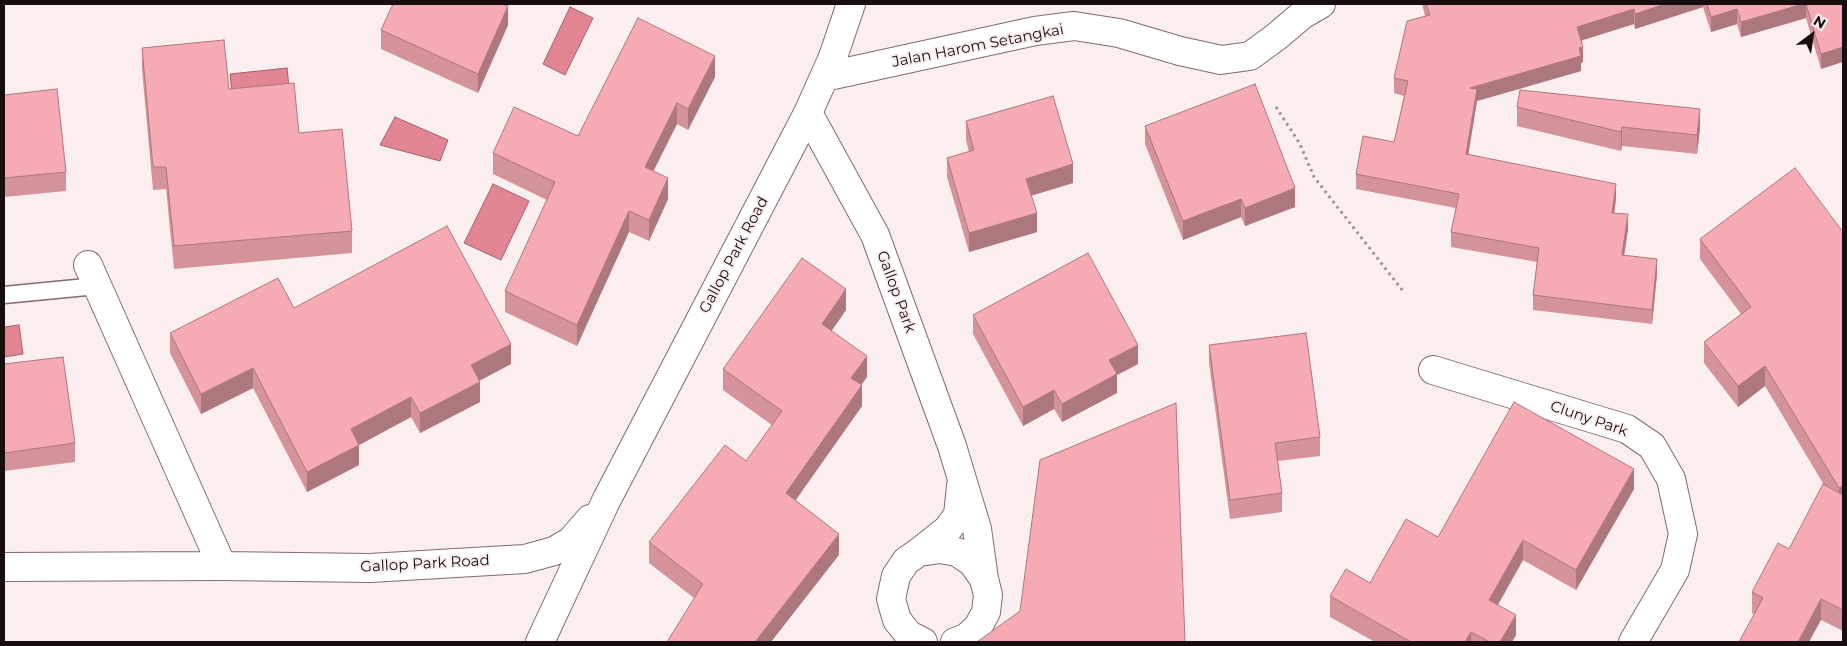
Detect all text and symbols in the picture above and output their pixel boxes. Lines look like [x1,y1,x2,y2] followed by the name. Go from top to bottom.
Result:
[1787,10,1837,60] north arrow
[1810,12,1829,33] text: N
[891,21,1065,71] street label: Jalan Harom Setangkai
[696,194,772,316] street label: Gallop Park Road
[873,248,919,336] street label: Gallop Park
[1548,397,1630,441] street label: Cluny Park
[360,552,490,576] street label: Gallop Park Road

